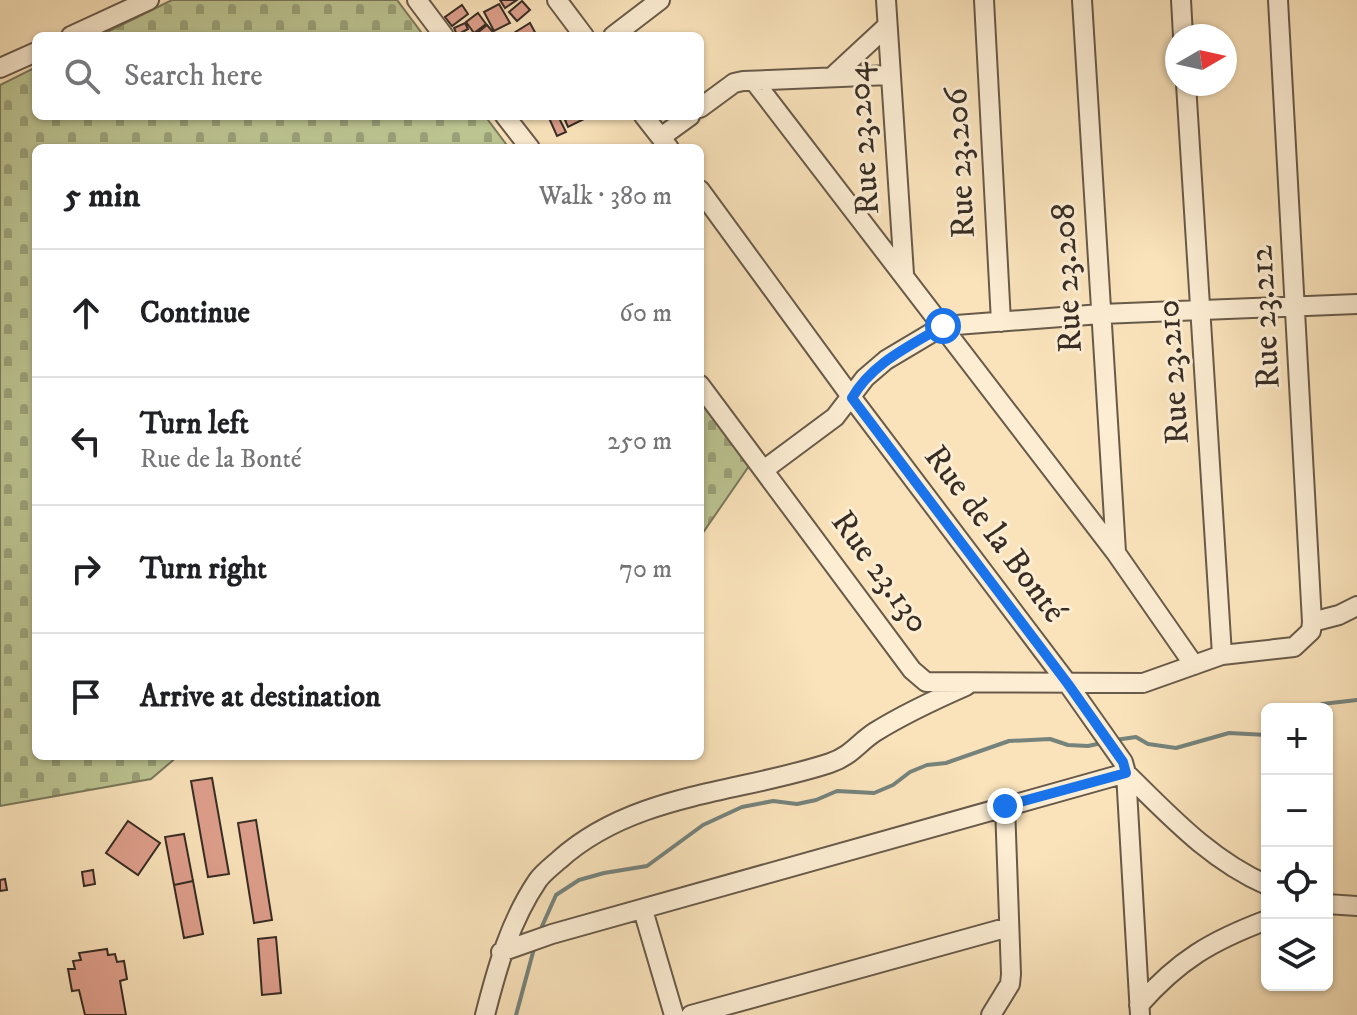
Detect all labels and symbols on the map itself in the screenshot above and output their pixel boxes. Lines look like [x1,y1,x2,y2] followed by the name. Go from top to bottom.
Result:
[1165,24,1237,96] north arrow
[837,60,889,216] street label: Rue 23.204
[935,85,985,239] street label: Rue 23.206
[1042,202,1092,354] street label: Rue 23.208
[1240,244,1290,390] street label: Rue 23.212
[1147,298,1199,446] street label: Rue 23.210
[925,308,961,344] route start
[915,437,1075,631] street label: Rue de la Bonté
[821,503,939,641] street label: Rue 23.130
[987,788,1023,824] route end

